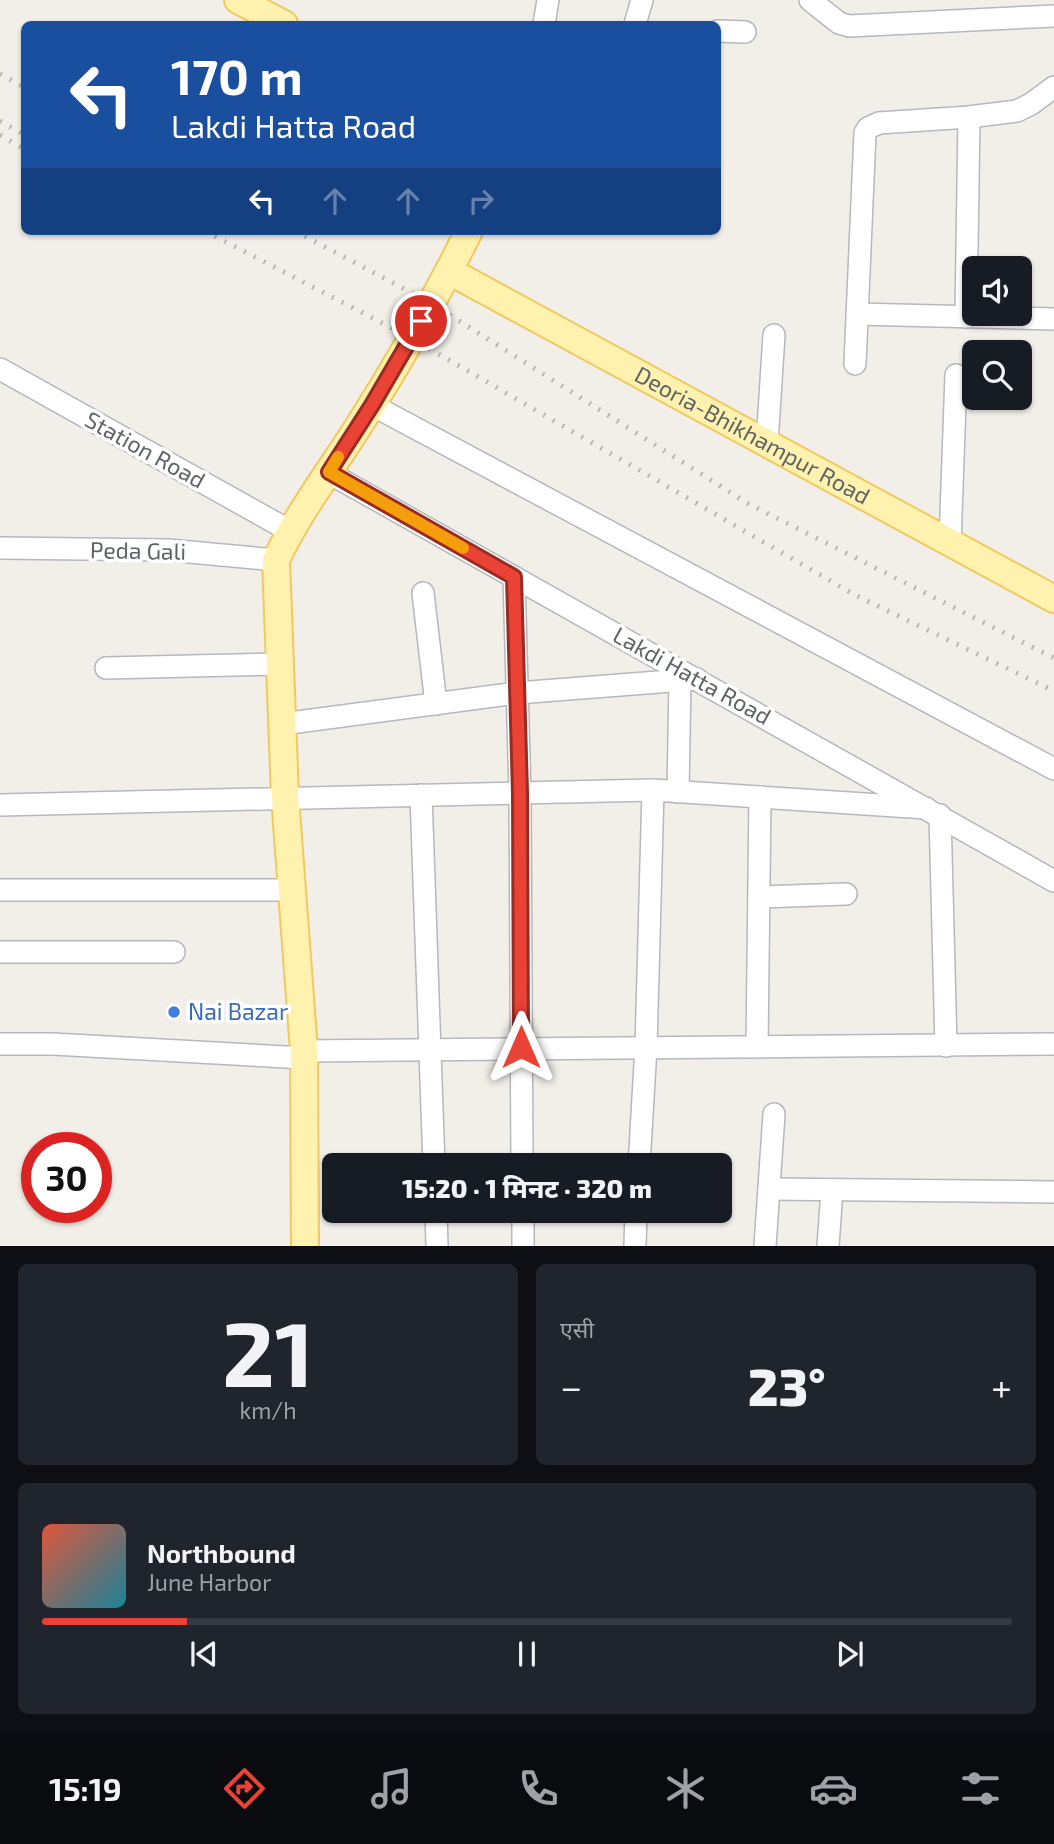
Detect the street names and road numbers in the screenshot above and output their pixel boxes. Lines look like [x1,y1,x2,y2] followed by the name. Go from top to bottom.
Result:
[630,360,875,510] street label: Deoria-Bhikhampur Road
[80,405,211,494] street label: Station Road
[90,535,186,565] street label: Peda Gali
[609,620,776,730] street label: Lakdi Hatta Road

